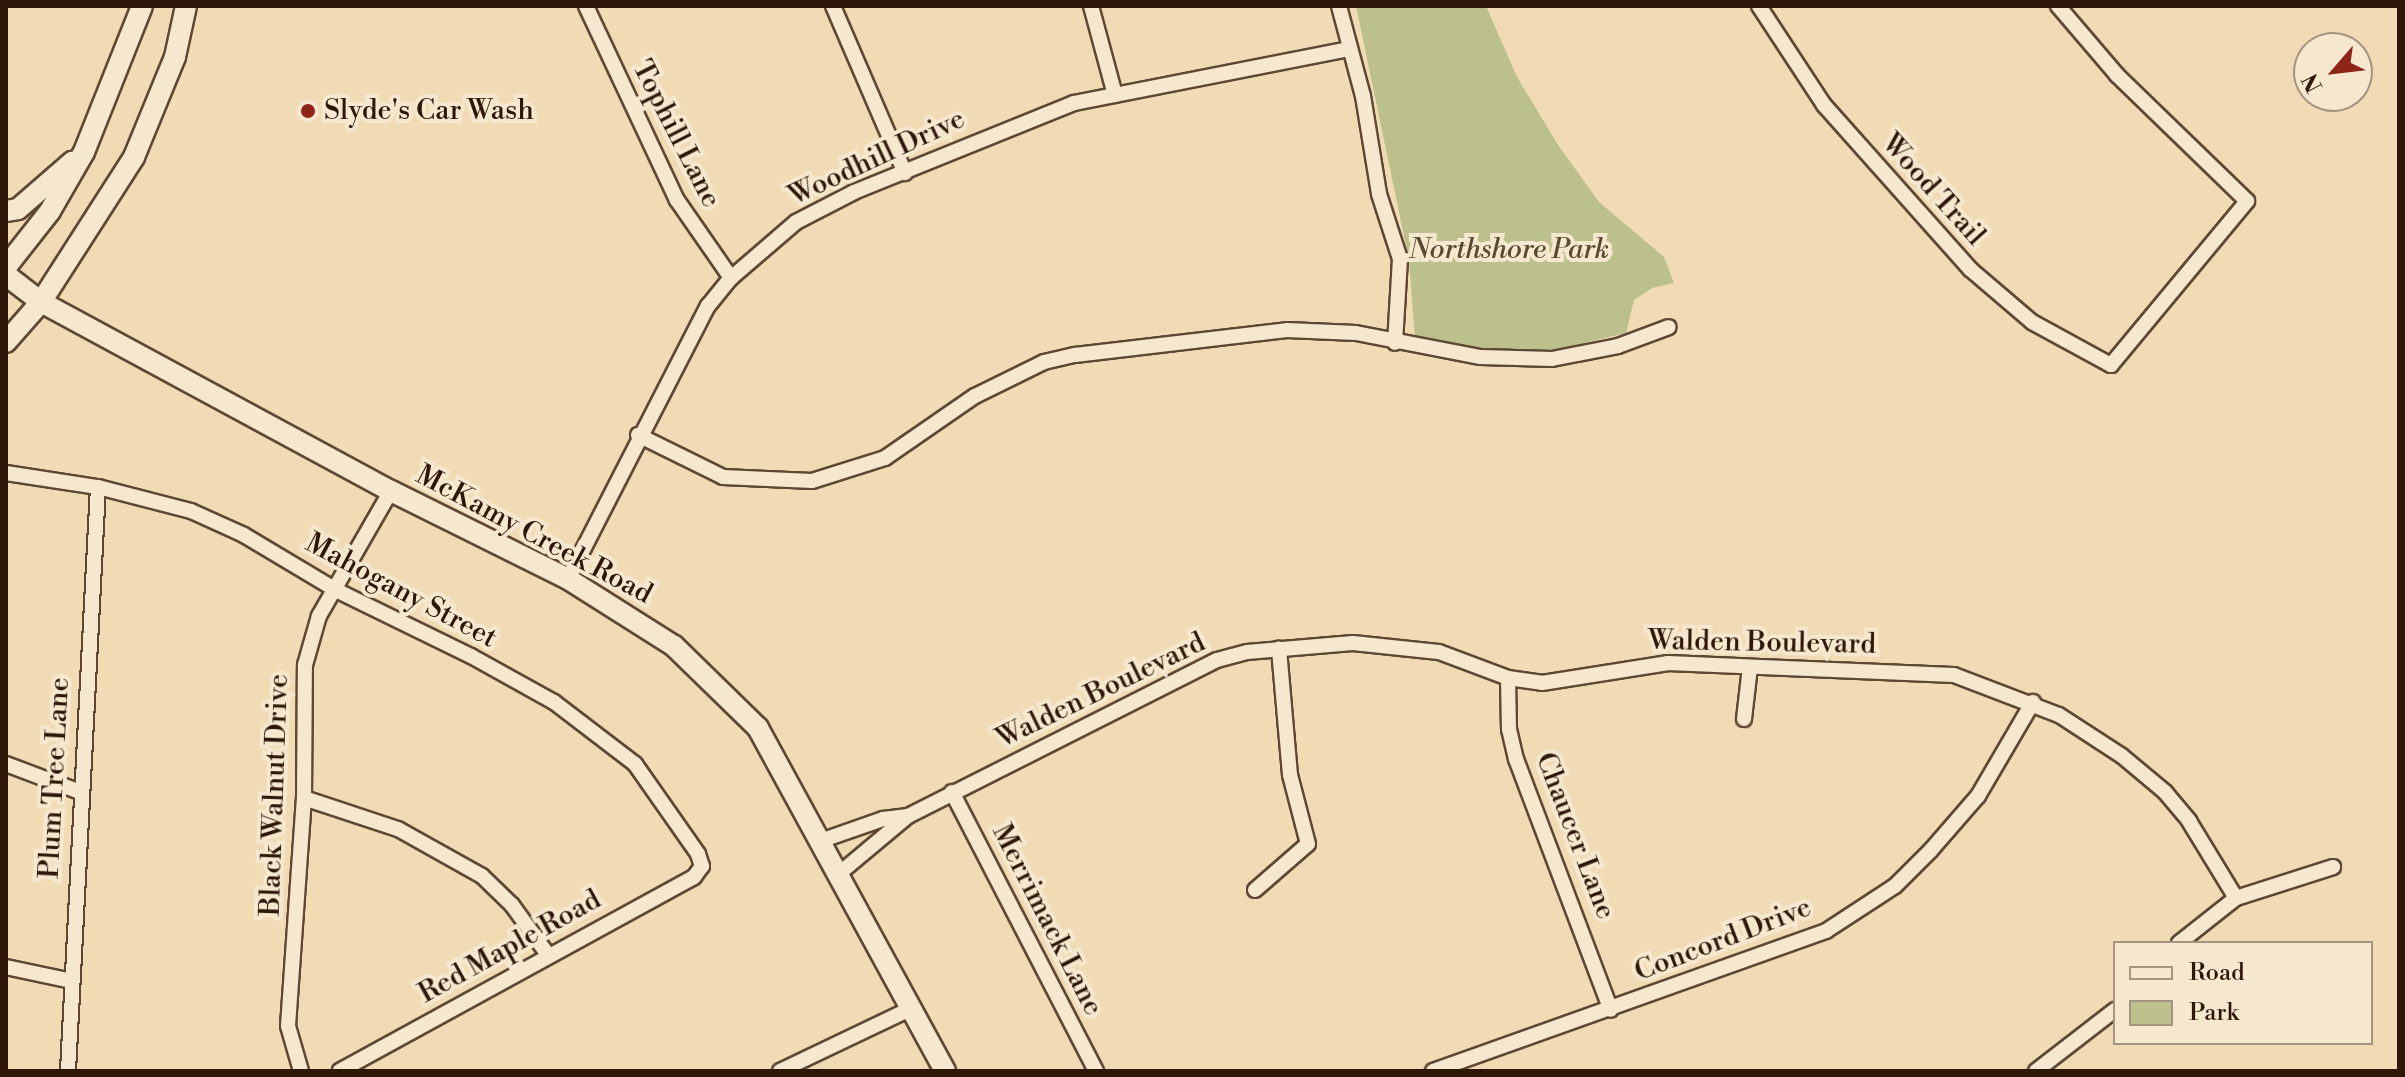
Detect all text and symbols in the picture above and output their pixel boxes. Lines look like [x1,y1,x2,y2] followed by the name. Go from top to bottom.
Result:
[2293,32,2373,112] north arrow
[625,55,727,213] street label: Tophill Lane
[2297,69,2329,97] text: N
[324,94,534,128] place label: Slyde's Car Wash
[299,102,317,120] marker: Slyde's Car Wash
[784,103,970,213] street label: Woodhill Drive
[1874,127,1992,253] street label: Wood Trail
[1409,233,1609,267] park label: Northshore Park
[410,458,658,612] street label: McKamy Creek Road
[300,526,502,656] street label: Mahogany Street
[1648,624,1876,662] street label: Walden Boulevard
[991,626,1211,756] street label: Walden Boulevard
[254,673,296,917] street label: Black Walnut Drive
[33,676,77,880] street label: Plum Tree Lane
[1528,748,1622,924] street label: Chaucer Lane
[984,819,1110,1021] street label: Merrimack Lane
[413,883,607,1011] street label: Red Maple Road
[1630,891,1816,989] street label: Concord Drive
[2113,941,2373,1045] legend
[2189,958,2245,988] text: Road
[2189,998,2239,1028] text: Park

